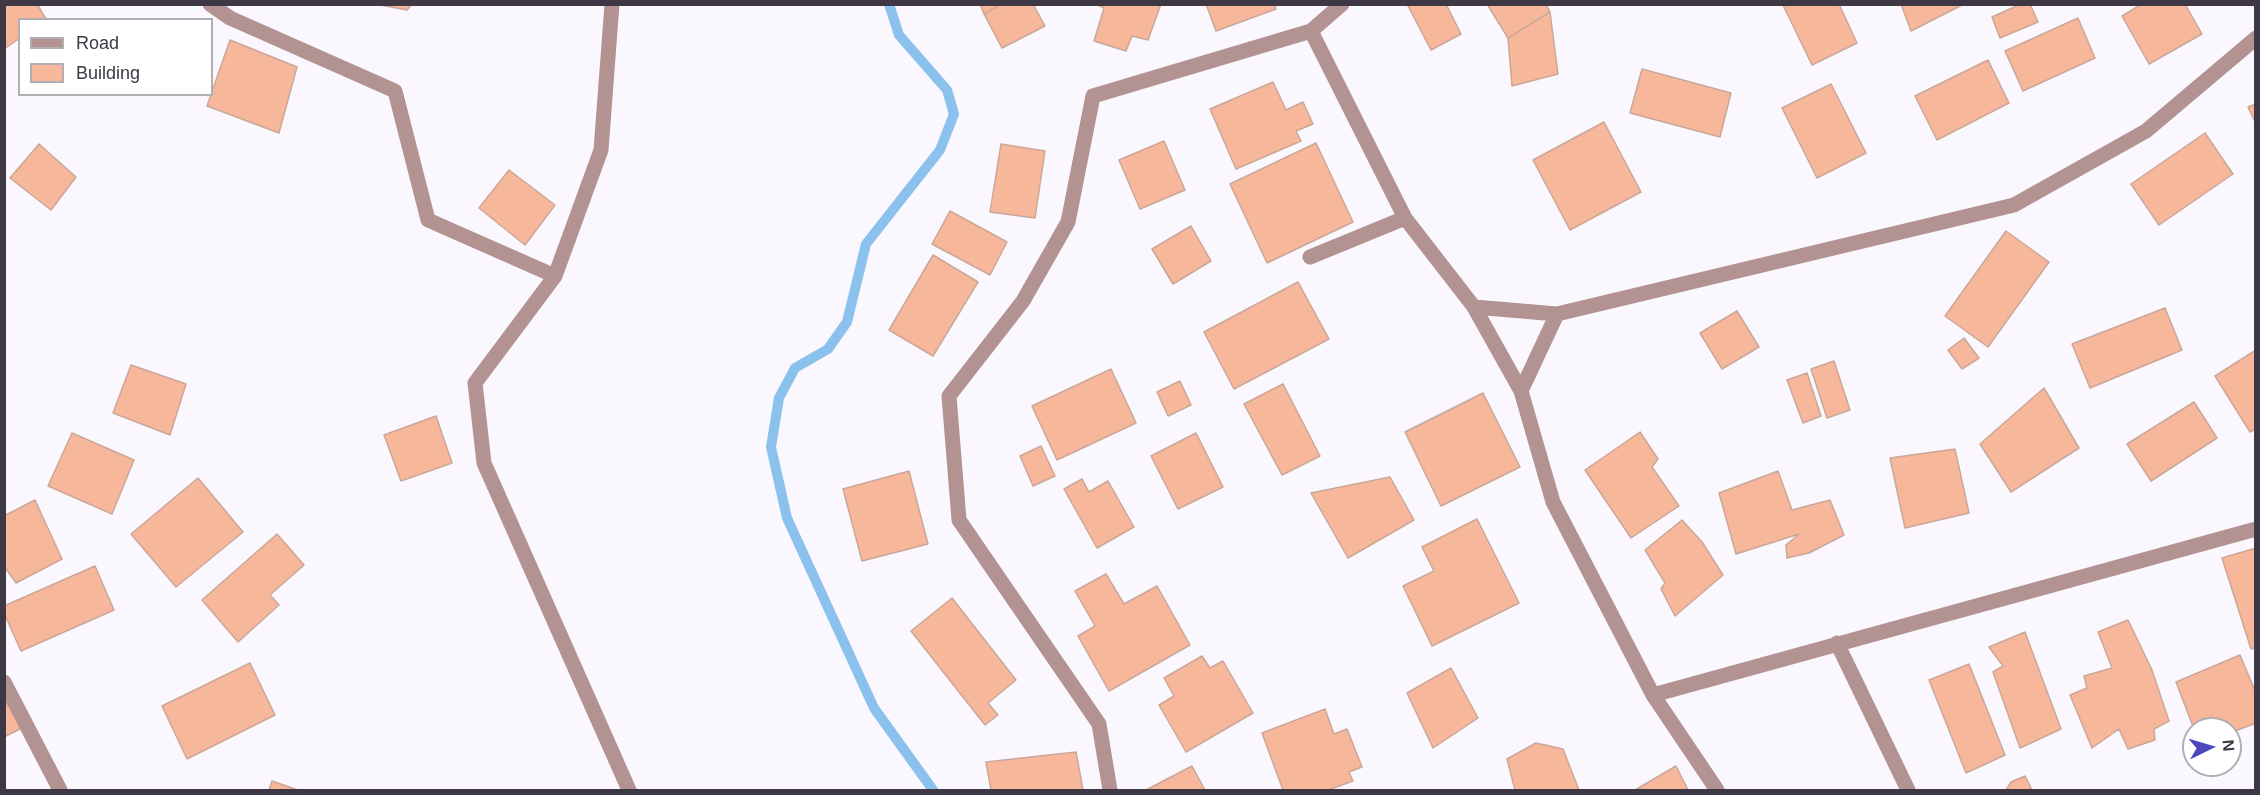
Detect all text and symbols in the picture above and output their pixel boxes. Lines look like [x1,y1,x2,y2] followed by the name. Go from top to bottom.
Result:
[18,18,213,96] legend
[76,33,119,53] text: Road
[76,63,140,83] text: Building
[2182,717,2242,777] north arrow
[2219,739,2237,752] text: N

